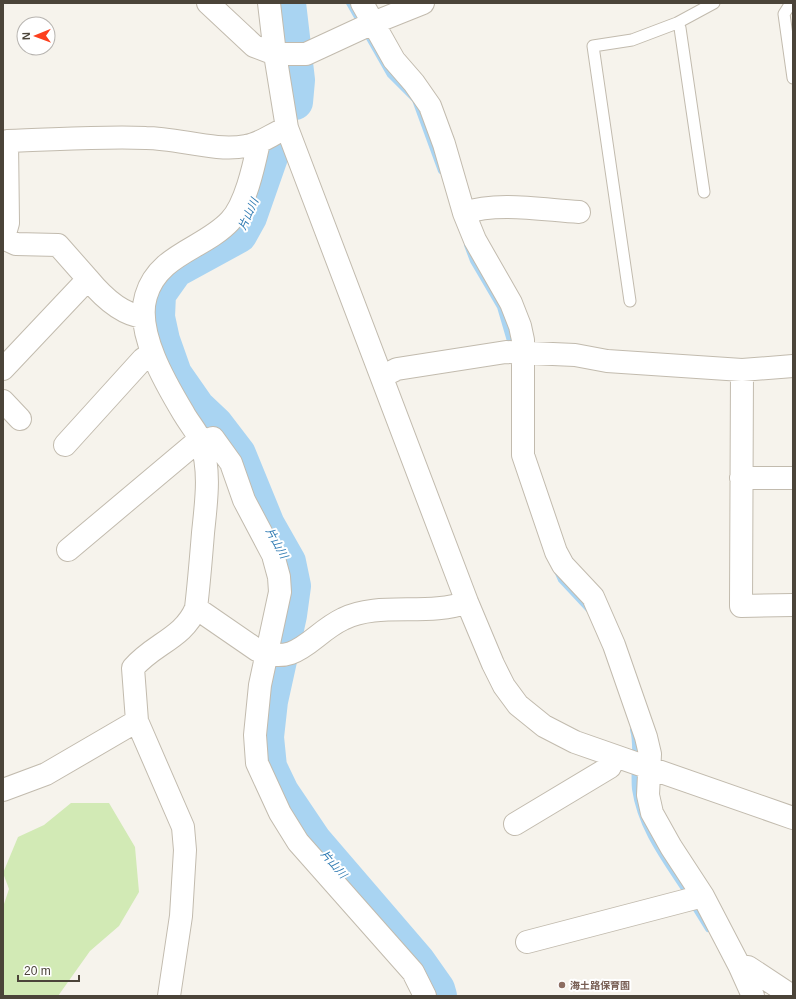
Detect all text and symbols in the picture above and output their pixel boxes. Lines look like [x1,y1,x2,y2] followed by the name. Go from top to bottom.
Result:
[16,16,56,56] north arrow
[20,32,32,40] text: N
[236,196,261,232] water label: 片山川
[264,526,291,561] water label: 片山川
[319,848,350,881] water label: 片山川
[18,957,79,983] scale bar
[24,964,51,978] text: 20 m
[557,980,567,990] marker: 海土路保育園
[570,980,630,991] place label: 海土路保育園

